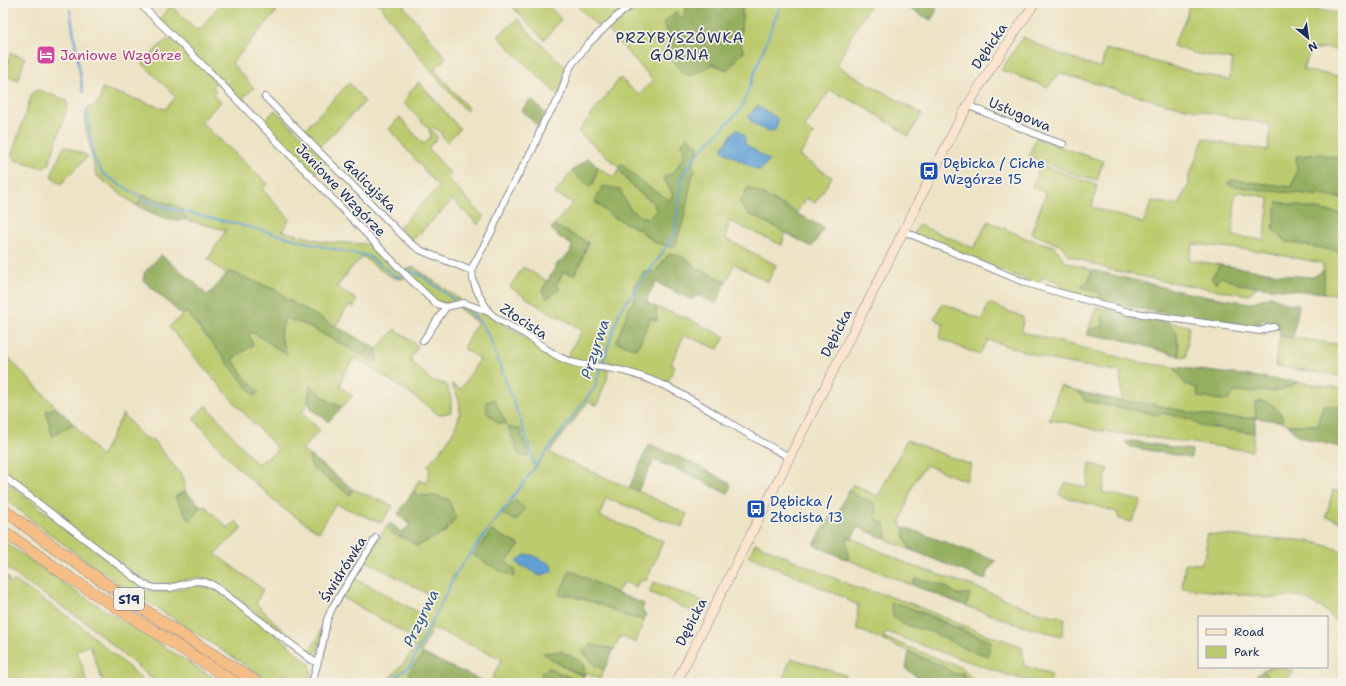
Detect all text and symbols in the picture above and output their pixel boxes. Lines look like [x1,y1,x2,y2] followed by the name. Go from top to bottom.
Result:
[1288,18,1328,58] north arrow
[967,19,1011,73] street label: Dębicka
[615,27,745,65] district label: PRZYBYSZÓWKA GÓRNA
[1305,38,1320,55] text: N
[35,44,57,66] hotel icon: Janiowe Wzgórze
[60,46,182,64] place label: Janiowe Wzgórze
[986,93,1054,135] street label: Usługowa
[292,140,390,240] street label: Janiowe Wzgórze
[339,154,401,216] street label: Galicyjska
[943,154,1045,188] place label: Dębicka / Ciche Wzgórze 15
[918,160,940,182] bus stop icon: Dębicka / Ciche Wzgórze 15
[497,299,551,343] street label: Złocista
[816,306,856,360] street label: Dębicka
[576,317,614,381] water label: Przyrwa
[770,492,843,526] place label: Dębicka / Złocista 13
[745,498,767,520] bus stop icon: Dębicka / Złocista 13
[316,532,370,605] street label: Świdrówka
[399,586,443,650] water label: Przyrwa
[114,588,144,610] road number: S19
[671,595,711,649] street label: Dębicka
[1198,616,1328,668] legend
[1234,624,1265,640] text: Road
[1234,644,1260,660] text: Park

